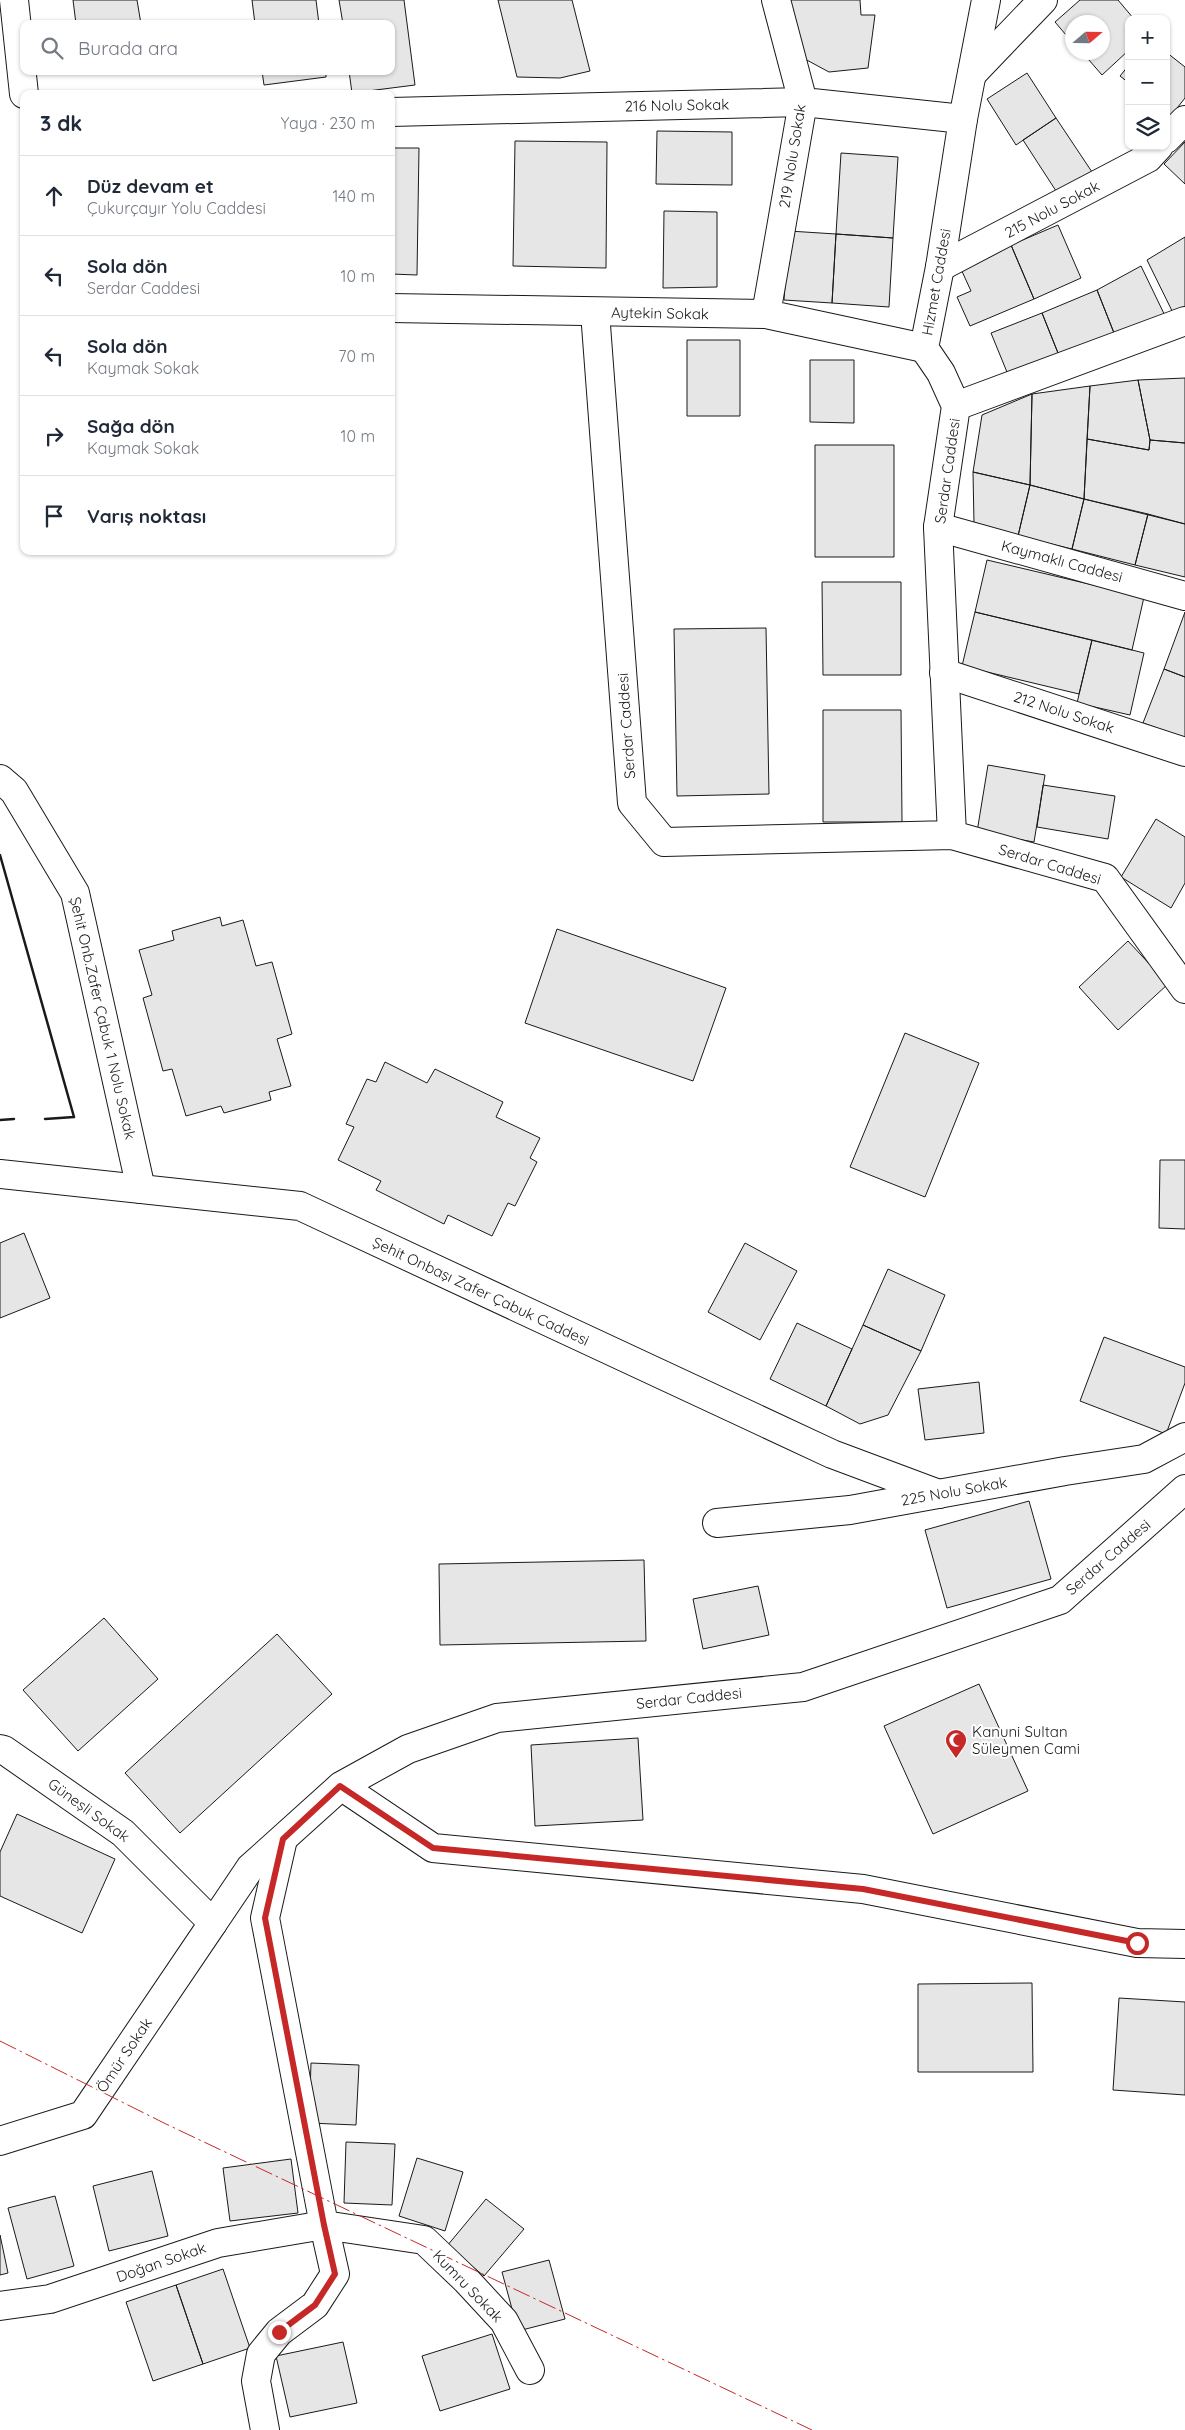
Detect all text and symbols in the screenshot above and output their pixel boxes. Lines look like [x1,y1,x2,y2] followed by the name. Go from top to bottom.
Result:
[1065,15,1110,60] north arrow
[1125,15,1170,150] map controls
[1125,15,1170,60] button: +
[20,20,395,75] search box
[38,34,66,62] icon: search
[78,36,178,60] text: Burada ara
[1125,60,1170,105] button: −
[625,95,729,115] street label: 216 Nolu Sokak
[774,103,810,209] street label: 219 Nolu Sokak
[1125,105,1170,150] button: layers
[40,110,82,136] text: 3 dk
[281,113,375,133] text: Yaya · 230 m
[87,174,214,198] text: Düz devam et
[1001,176,1103,242] street label: 215 Nolu Sokak
[40,182,68,210] icon: ahead
[332,186,375,206] text: 140 m
[87,198,266,218] text: Çukurçayır Yolu Caddesi
[917,227,955,337] street label: Hizmet Caddesi
[87,254,168,278] text: Sola dön
[40,262,68,290] icon: left
[341,266,375,286] text: 10 m
[87,278,200,298] text: Serdar Caddesi
[611,303,709,323] street label: Aytekin Sokak
[87,334,168,358] text: Sola dön
[40,342,68,370] icon: left
[338,346,375,366] text: 70 m
[87,358,199,378] text: Kaymak Sokak
[87,414,175,438] text: Sağa dön
[930,417,964,525] street label: Serdar Caddesi
[40,422,68,450] icon: right
[341,426,375,446] text: 10 m
[87,438,199,458] text: Kaymak Sokak
[40,502,68,530] icon: arrive
[87,504,206,528] text: Varış noktası
[999,536,1125,586] street label: Kaymaklı Caddesi
[613,672,639,780] street label: Serdar Caddesi
[1011,687,1117,737] street label: 212 Nolu Sokak
[996,839,1104,889] street label: Serdar Caddesi
[66,895,140,1141] street label: Şehit Onb.Zafer Çabuk 1 Nolu Sokak
[370,1232,592,1350] street label: Şehit Onbaşı Zafer Çabuk Caddesi
[899,1472,1009,1510] street label: 225 Nolu Sokak
[1062,1515,1154,1599] street label: Serdar Caddesi
[635,1683,743,1713] street label: Serdar Caddesi
[972,1722,1080,1758] place label: Kanuni Sultan Süleymen Cami
[944,1728,968,1759] mosque icon: Kanuni Sultan Süleymen Cami
[44,1774,134,1846] street label: Güneşli Sokak
[1126,1932,1149,1955] route start
[92,2014,156,2096] street label: Ömür Sokak
[114,2238,208,2286] street label: Doğan Sokak
[429,2246,507,2326] street label: Kumru Sokak
[268,2321,291,2344] route end

